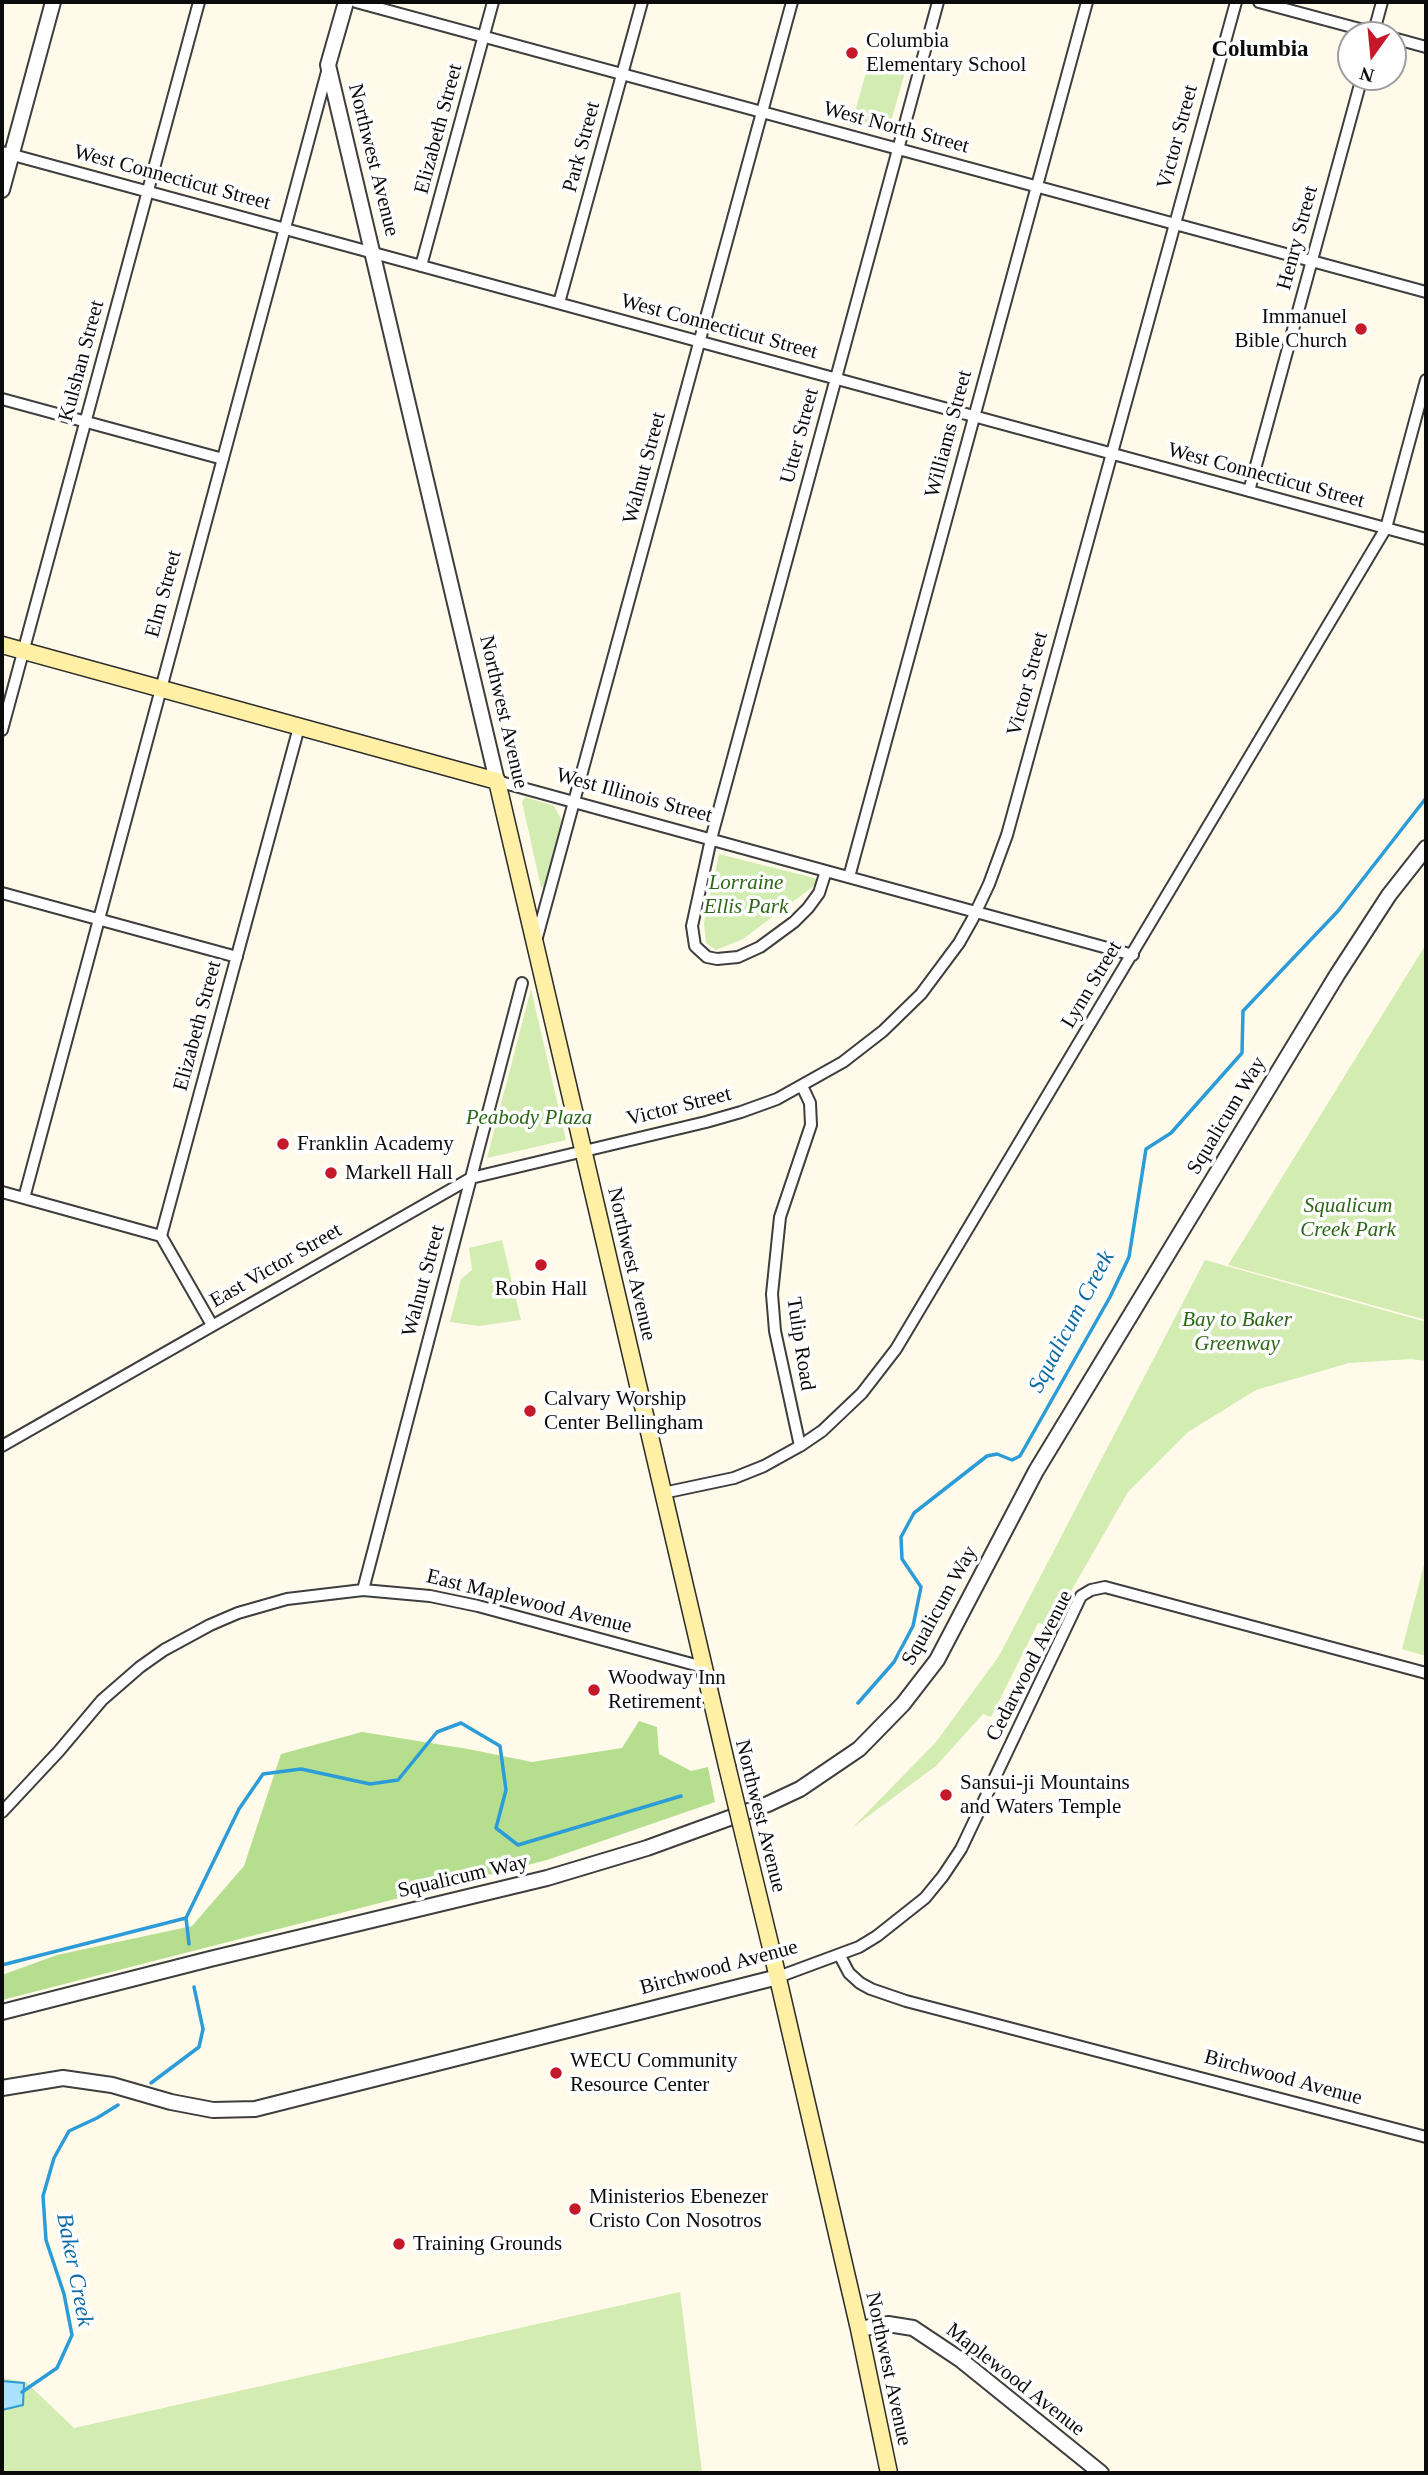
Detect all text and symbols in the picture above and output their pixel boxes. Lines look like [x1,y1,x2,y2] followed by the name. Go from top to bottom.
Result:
[1337,21,1407,91] north arrow
[866,28,1026,78] place label: Columbia Elementary School
[1211,36,1309,64] district label: Columbia
[844,45,860,61] marker: Columbia Elementary School
[410,61,468,197] street label: Elizabeth Street
[1358,63,1376,87] text: N
[342,81,404,239] street label: Northwest Avenue
[1152,82,1204,192] street label: Victor Street
[820,96,972,160] street label: West North Street
[558,99,606,195] street label: Park Street
[71,140,273,216] street label: West Connecticut Street
[1272,183,1324,293] street label: Henry Street
[618,289,820,365] street label: West Connecticut Street
[54,298,110,424] street label: Kulshan Street
[1234,304,1347,354] place label: Immanuel Bible Church
[1353,321,1369,337] marker: Immanuel Bible Church
[920,368,978,500] street label: Williams Street
[775,386,825,486] street label: Utter Street
[618,410,672,526] street label: Walnut Street
[1165,438,1367,514] street label: West Connecticut Street
[140,548,188,640] street label: Elm Street
[1002,629,1054,739] street label: Victor Street
[473,633,533,791] street label: Northwest Avenue
[553,763,715,829] street label: West Illinois Street
[704,870,788,920] park label: Lorraine Ellis Park
[1056,937,1128,1033] street label: Lynn Street
[169,958,227,1094] street label: Elizabeth Street
[1182,1052,1272,1180] street label: Squalicum Way
[624,1082,734,1132] street label: Victor Street
[466,1105,592,1131] park label: Peabody Plaza
[297,1131,454,1157] place label: Franklin Academy
[275,1136,291,1152] marker: Franklin Academy
[345,1160,453,1186] place label: Markell Hall
[323,1165,339,1181] marker: Markell Hall
[601,1185,661,1343] street label: Northwest Avenue
[1300,1193,1396,1243] park label: Squalicum Creek Park
[206,1218,346,1314] street label: East Victor Street
[397,1223,451,1339] street label: Walnut Street
[1023,1246,1121,1398] water label: Squalicum Creek
[533,1257,549,1273] marker: Robin Hall
[495,1276,587,1302] place label: Robin Hall
[780,1295,820,1393] street label: Tulip Road
[1182,1307,1292,1357] park label: Bay to Baker Greenway
[544,1386,703,1436] place label: Calvary Worship Center Bellingham
[522,1403,538,1419] marker: Calvary Worship Center Bellingham
[897,1542,983,1670] street label: Squalicum Way
[424,1564,634,1640] street label: East Maplewood Avenue
[981,1586,1079,1746] street label: Cedarwood Avenue
[608,1665,726,1715] place label: Woodway Inn Retirement
[586,1682,602,1698] marker: Woodway Inn Retirement
[729,1737,791,1895] street label: Northwest Avenue
[960,1770,1130,1820] place label: Sansui-ji Mountains and Waters Temple
[938,1787,954,1803] marker: Sansui-ji Mountains and Waters Temple
[395,1850,531,1904] street label: Squalicum Way
[637,1935,801,2001] street label: Birchwood Avenue
[1201,2045,1365,2111] street label: Birchwood Avenue
[570,2048,737,2098] place label: WECU Community Resource Center
[548,2065,564,2081] marker: WECU Community Resource Center
[589,2184,768,2234] place label: Ministerios Ebenezer Cristo Con Nosotros
[567,2201,583,2217] marker: Ministerios Ebenezer Cristo Con Nosotros
[50,2211,98,2329] water label: Baker Creek
[413,2231,562,2257] place label: Training Grounds
[391,2236,407,2252] marker: Training Grounds
[859,2290,917,2448] street label: Northwest Avenue
[941,2318,1089,2442] street label: Maplewood Avenue

